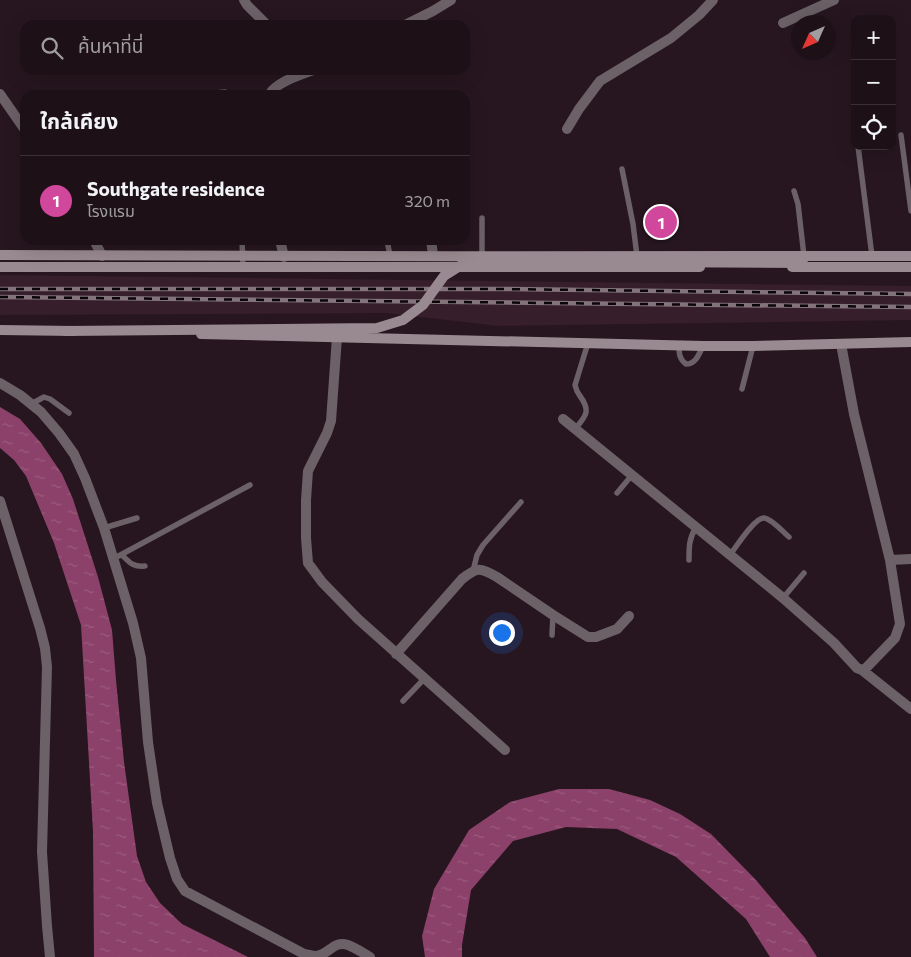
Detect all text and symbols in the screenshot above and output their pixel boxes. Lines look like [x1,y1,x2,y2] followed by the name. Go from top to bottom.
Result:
[791,15,836,60] north arrow
[851,15,896,150] map controls
[851,15,896,60] button: +
[20,20,470,75] search box
[38,34,66,62] icon: search
[78,34,143,57] text: ค้นหาที่นี่
[851,60,896,105] button: −
[851,105,896,150] button: locate
[40,108,118,133] text: ใกล้เคียง
[87,177,265,200] text: Southgate residence
[52,191,60,210] text: 1
[405,191,450,210] text: 320 m
[87,201,135,220] text: โรงแรม
[645,203,677,241] pin: 1
[489,620,515,646] your location

